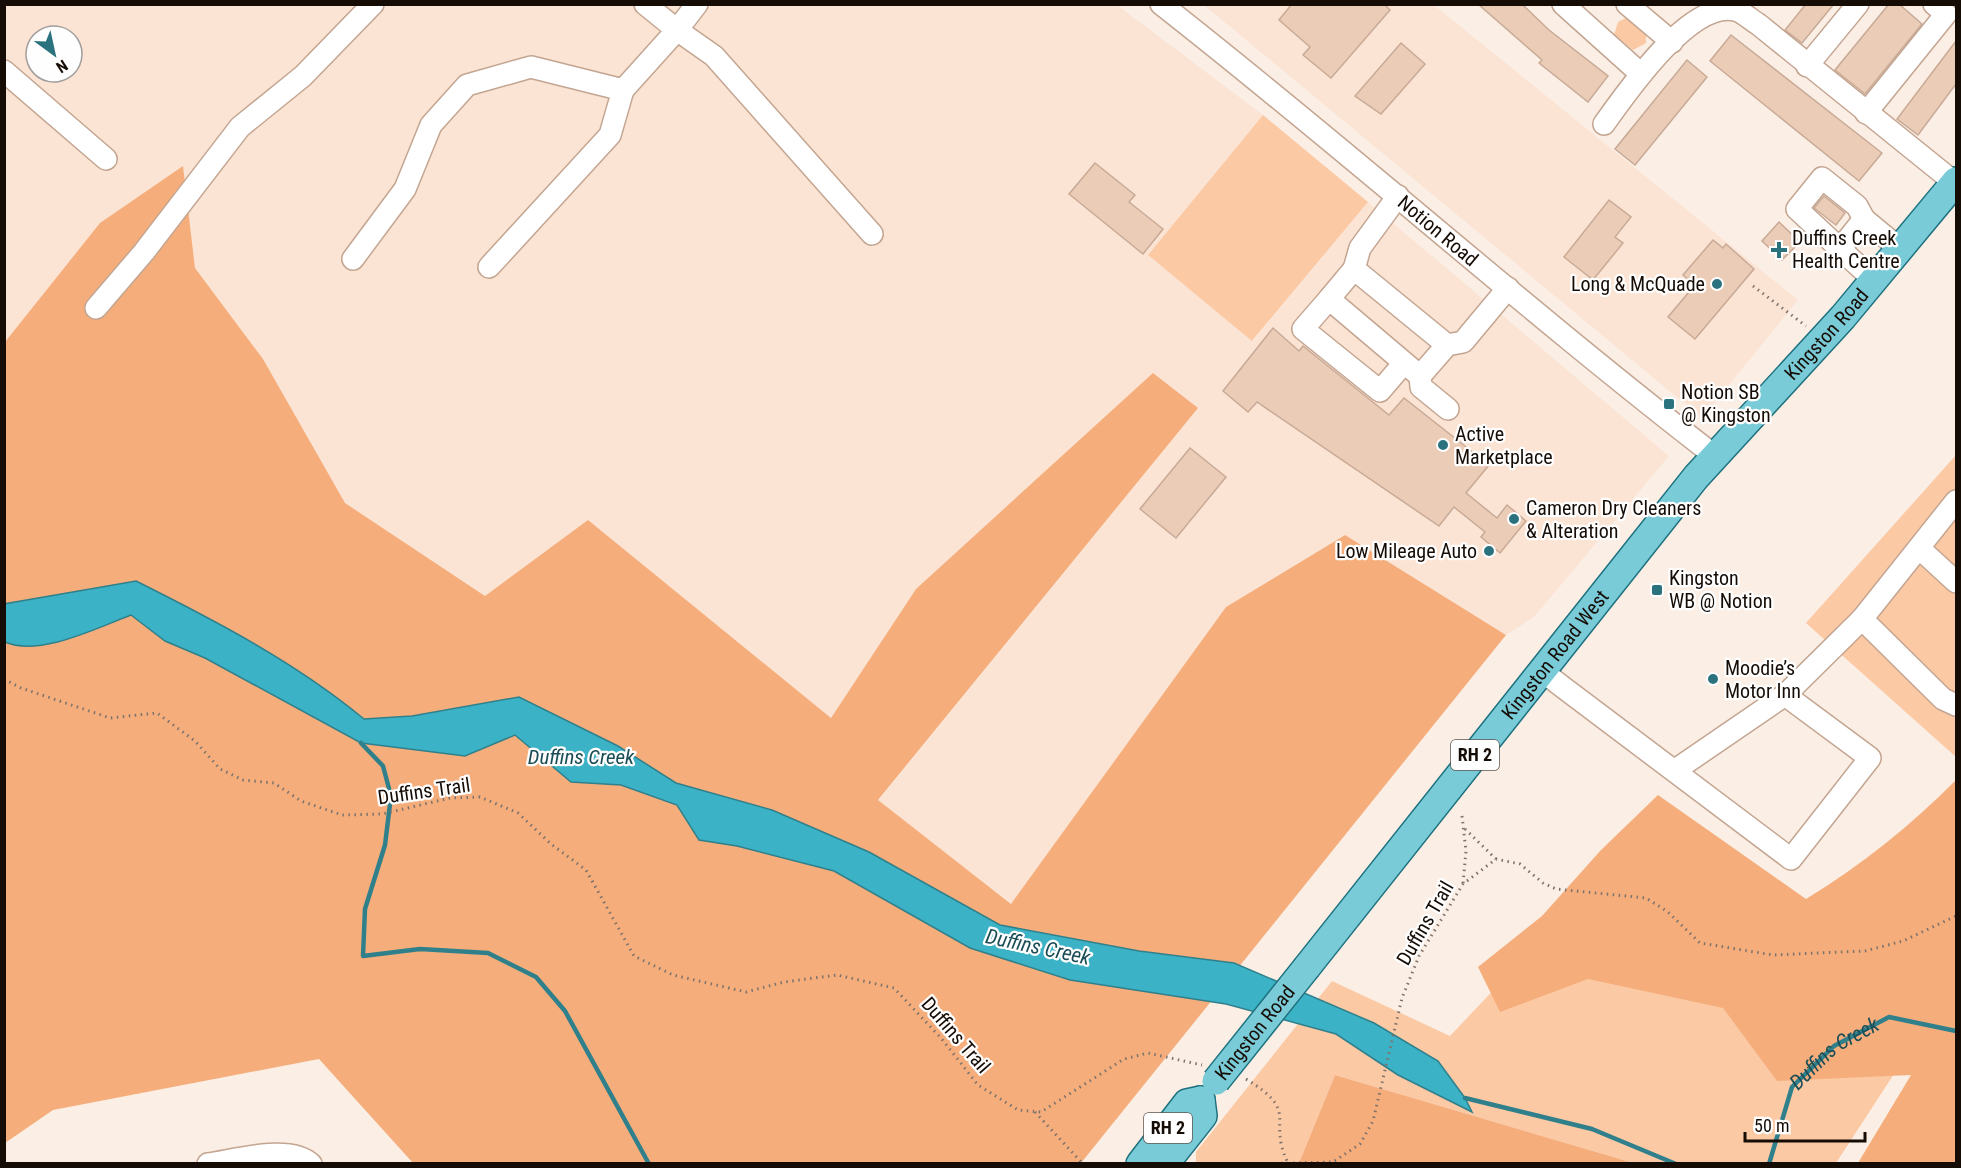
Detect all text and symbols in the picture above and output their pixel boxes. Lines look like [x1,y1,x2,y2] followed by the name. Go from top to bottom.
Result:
[24,24,84,84] north arrow
[53,56,71,77] text: N
[1393,190,1483,271] street label: Notion Road
[1792,226,1900,273] place label: Duffins Creek Health Centre
[1770,241,1788,259] marker: Duffins Creek Health Centre
[1571,272,1705,296] place label: Long & McQuade
[1710,277,1724,291] marker: Long & McQuade
[1779,284,1874,385] street label: Kingston Road
[1681,380,1771,427] place label: Notion SB @ Kingston
[1662,397,1676,411] marker: Notion SB @ Kingston
[1455,422,1553,469] place label: Active Marketplace
[1436,438,1450,452] marker: Active Marketplace
[1526,496,1701,543] place label: Cameron Dry Cleaners & Alteration
[1507,512,1521,526] marker: Cameron Dry Cleaners & Alteration
[1336,539,1477,563] place label: Low Mileage Auto
[1482,544,1496,558] marker: Low Mileage Auto
[1669,566,1772,613] place label: Kingston WB @ Notion
[1650,583,1664,597] marker: Kingston WB @ Notion
[1496,585,1614,724] street label: Kingston Road West
[1725,656,1801,703] place label: Moodie’s Motor Inn
[1706,672,1720,686] marker: Moodie’s Motor Inn
[1451,740,1499,770] road number: RH 2
[528,745,635,769] water label: Duffins Creek
[376,773,472,809] street label: Duffins Trail
[1391,877,1459,969] street label: Duffins Trail
[983,924,1093,970] water label: Duffins Creek
[1210,980,1300,1085] street label: Kingston Road
[916,992,996,1078] street label: Duffins Trail
[1785,1012,1884,1095] water label: Duffins Creek
[1745,1105,1865,1143] scale bar
[1144,1113,1192,1143] road number: RH 2
[1754,1115,1789,1136] text: 50 m

